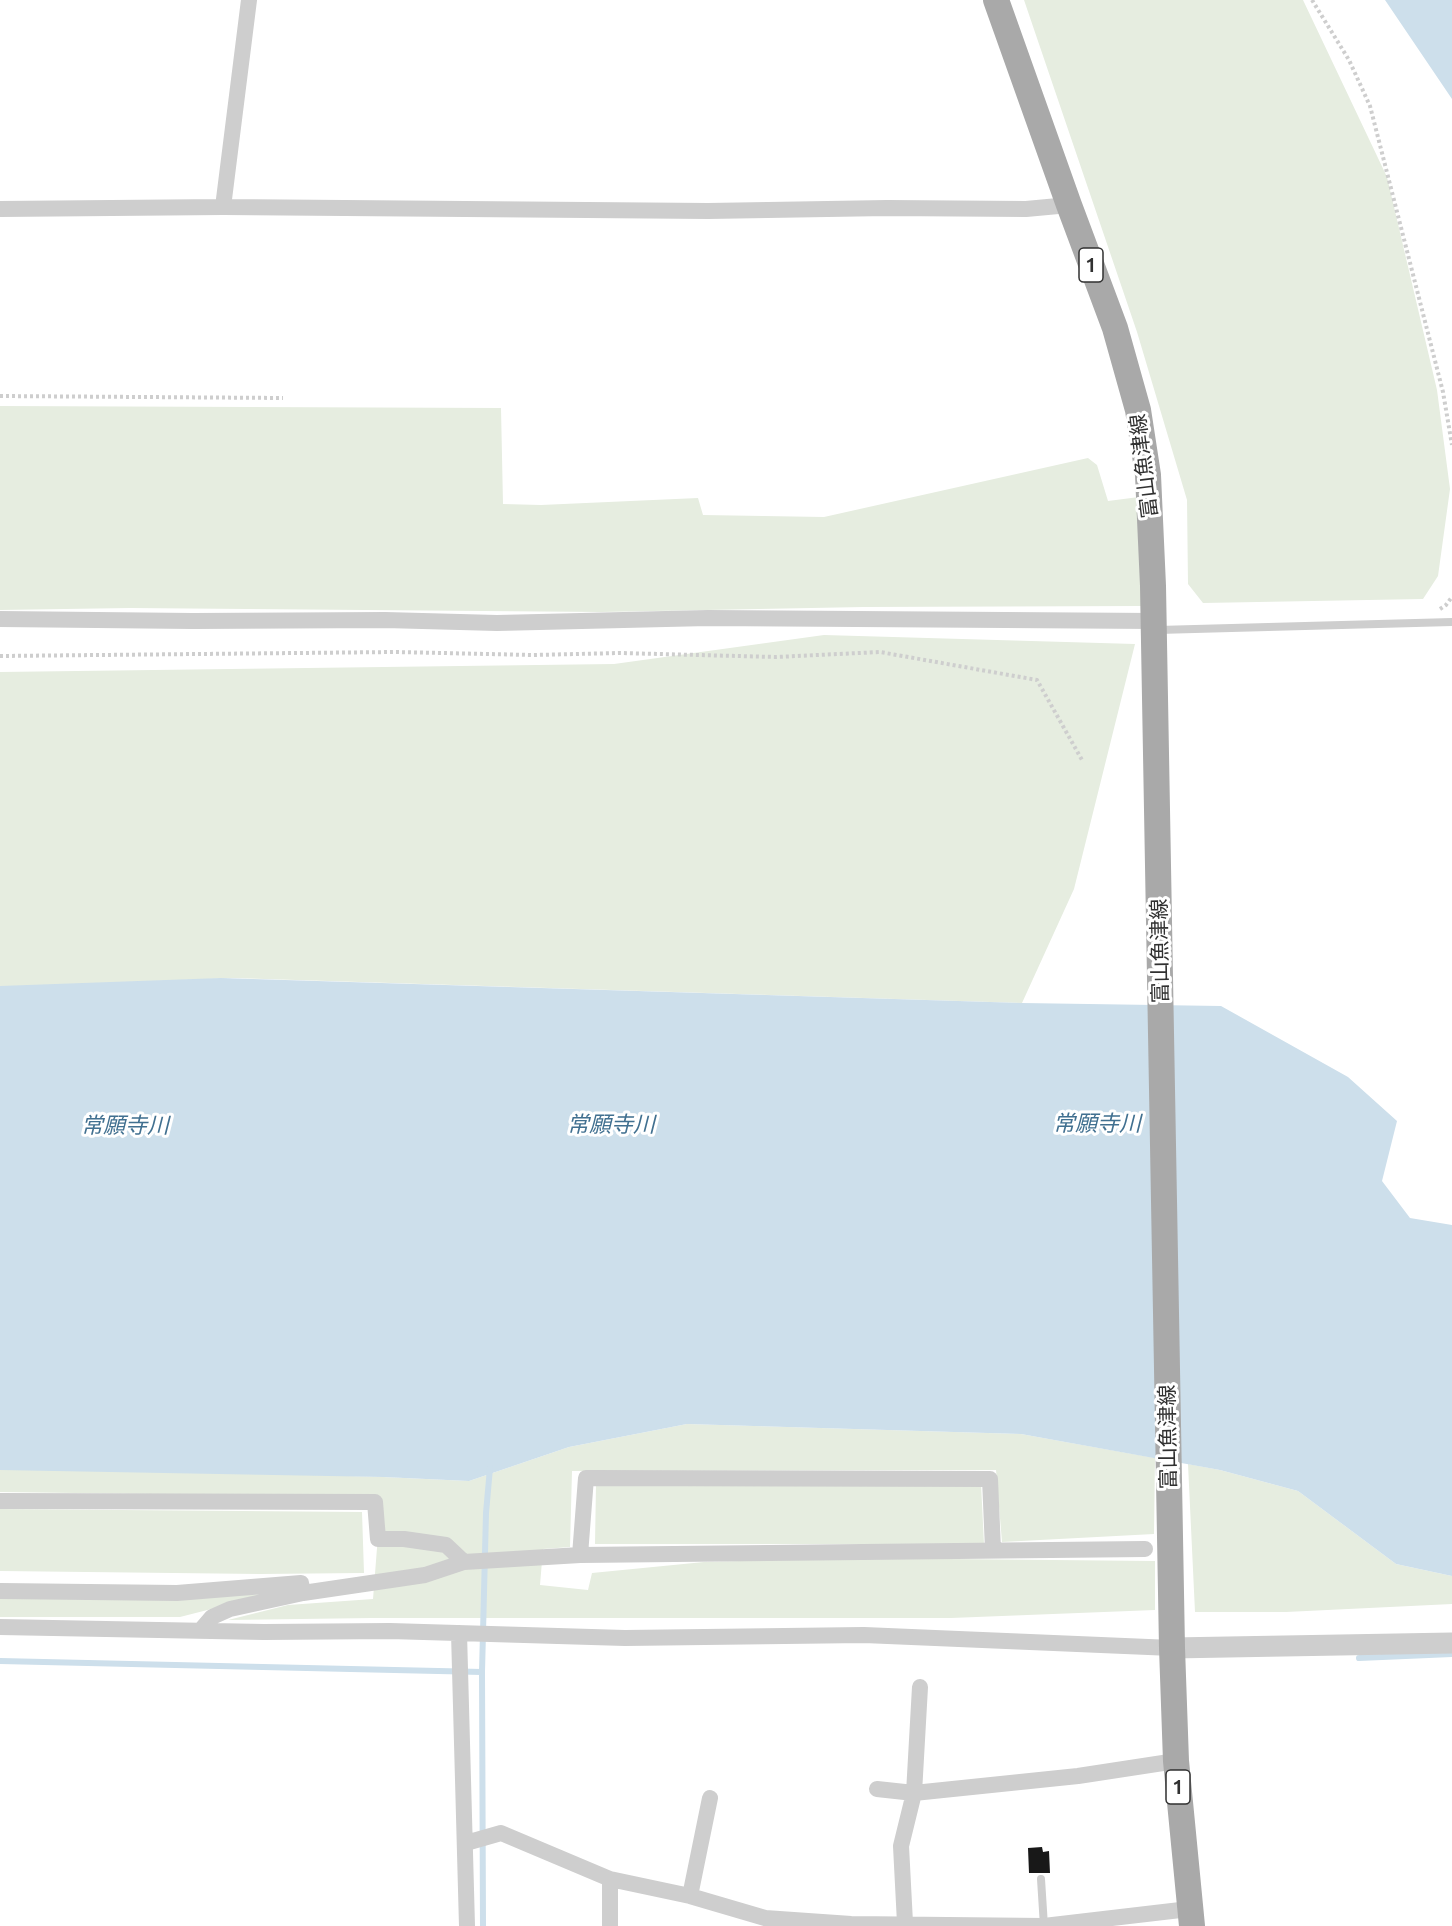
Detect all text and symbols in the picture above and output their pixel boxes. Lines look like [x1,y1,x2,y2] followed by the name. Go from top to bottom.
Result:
[1079,248,1103,282] road number: 1
[1125,412,1163,520] street label: 富山魚津線
[1146,898,1174,1004] street label: 富山魚津線
[1053,1111,1141,1137] water label: 常願寺川
[567,1112,655,1138] water label: 常願寺川
[81,1113,169,1139] water label: 常願寺川
[1154,1384,1182,1490] street label: 富山魚津線
[1166,1770,1190,1804] road number: 1

